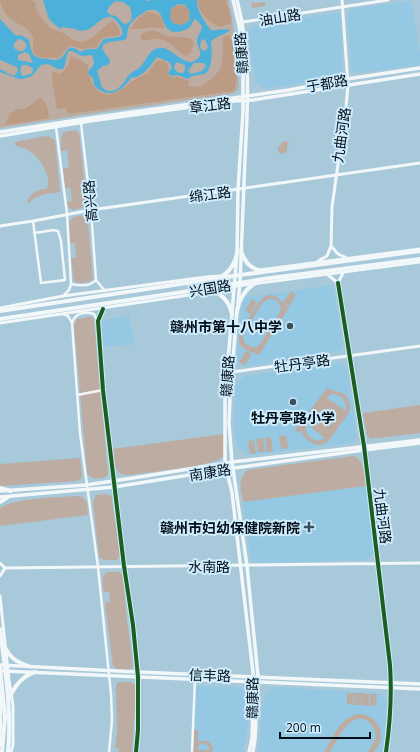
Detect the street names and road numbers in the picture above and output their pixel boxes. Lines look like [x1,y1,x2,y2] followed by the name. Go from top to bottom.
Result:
[258,4,302,30] street label: 油山路
[230,31,252,75] street label: 赣康路
[305,70,349,96] street label: 于都路
[188,93,232,117] street label: 章江路
[328,106,354,164] street label: 九曲河路
[79,179,101,223] street label: 高兴路
[188,182,232,206] street label: 绵江路
[188,275,232,301] street label: 兴国路
[273,350,331,376] street label: 牡丹亭路
[216,354,238,398] street label: 赣康路
[188,459,232,485] street label: 南康路
[370,487,396,545] street label: 九曲河路
[188,557,230,576] street label: 水南路
[189,665,231,685] street label: 信丰路
[242,677,262,719] street label: 赣康路

